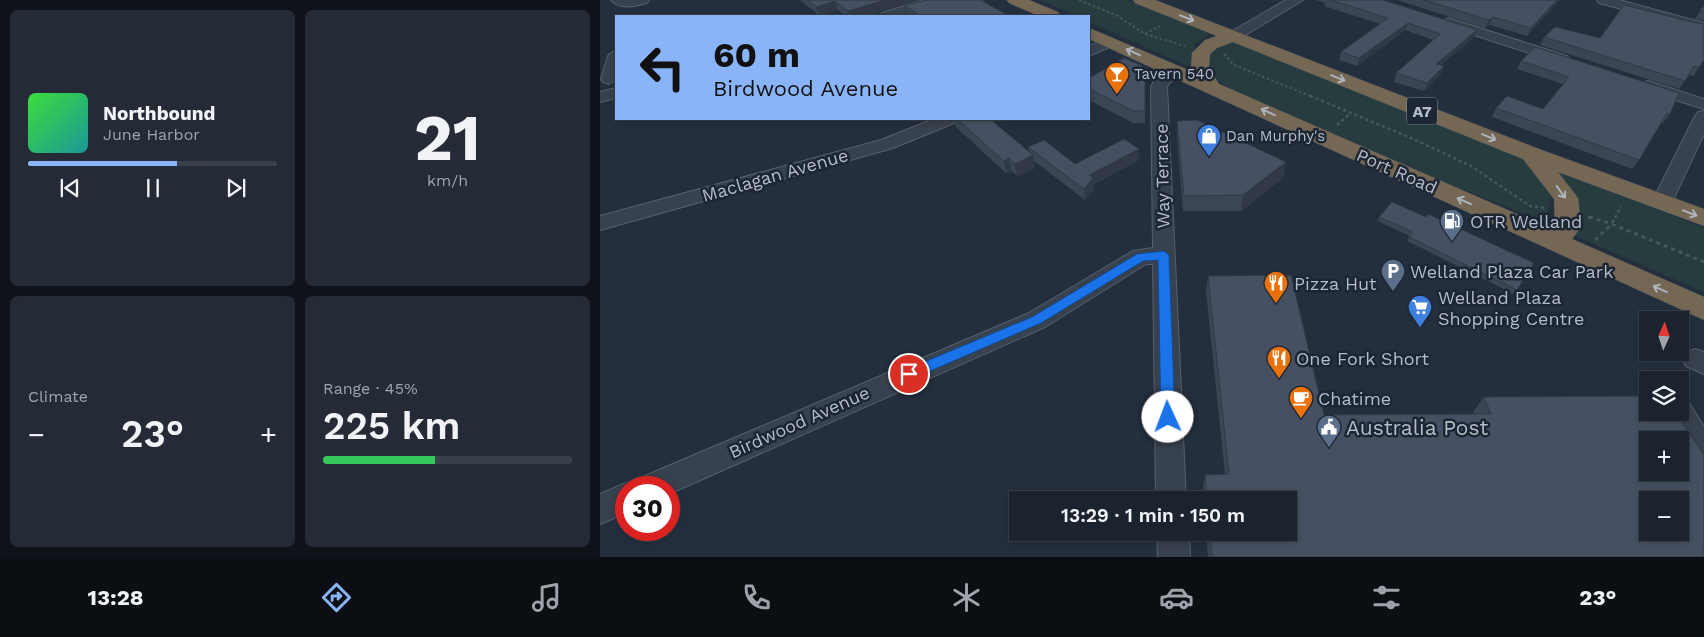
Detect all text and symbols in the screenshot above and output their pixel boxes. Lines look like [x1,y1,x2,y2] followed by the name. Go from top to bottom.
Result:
[1179,14,1194,23] one-way arrow
[713,34,800,76] text: 60 m
[630,35,695,100] icon: left
[1126,47,1141,57] one-way arrow
[1104,61,1130,95] bar icon: Tavern 540
[1134,65,1214,83] place label: Tavern 540
[1330,73,1345,83] one-way arrow
[713,76,898,101] text: Birdwood Avenue
[1407,98,1437,124] road number: A7
[414,100,481,176] text: 21
[103,102,215,125] text: Northbound
[1261,107,1276,117] one-way arrow
[1151,123,1173,229] street label: Way Terrace
[1196,123,1222,157] shop icon: Dan Murphy's
[103,125,200,144] text: June Harbor
[1226,127,1325,145] place label: Dan Murphy's
[1481,133,1496,143] one-way arrow
[699,144,851,206] street label: Maclagan Avenue
[1353,144,1441,198] street label: Port Road
[427,171,468,190] text: km/h
[56,174,84,202] icon: previous
[139,174,167,202] icon: pause
[222,174,250,202] icon: next
[1556,185,1566,199] one-way arrow
[1457,196,1472,205] one-way arrow
[1439,208,1465,242] fuel station icon: OTR Welland
[1682,209,1697,218] one-way arrow
[1470,211,1582,232] place label: OTR Welland
[1380,258,1406,292] parking icon: Welland Plaza Car Park
[1410,261,1613,282] place label: Welland Plaza Car Park
[1263,270,1289,304] restaurant icon: Pizza Hut
[1294,273,1377,294] place label: Pizza Hut
[1653,284,1668,294] one-way arrow
[1438,287,1584,329] place label: Welland Plaza Shopping Centre
[1407,294,1433,328] supermarket icon: Welland Plaza Shopping Centre
[1639,311,1689,361] north arrow
[1639,311,1689,541] map controls
[1266,345,1292,379] restaurant icon: One Fork Short
[1296,348,1429,369] place label: One Fork Short
[888,353,930,395] pin
[895,360,923,388] icon: arrive
[1639,371,1689,421] button: layers
[323,379,418,398] text: Range · 45%
[725,382,873,462] street label: Birdwood Avenue
[1288,385,1314,419] cafe icon: Chatime
[28,387,88,406] text: Climate
[1318,388,1391,409] place label: Chatime
[1141,390,1193,442] position arrow
[323,404,460,448] text: 225 km
[121,412,184,456] text: 23°
[1316,414,1342,448] public building icon: Australia Post
[1346,415,1489,440] place label: Australia Post
[28,418,45,451] text: −
[260,418,277,451] text: +
[1639,431,1689,481] button: +
[615,476,680,541] speed limit sign: 30
[1639,491,1689,541] button: −
[1061,504,1245,527] text: 13:29 · 1 min · 150 m
[319,580,354,615] icon: directions
[529,580,564,615] icon: music
[739,580,774,615] icon: phone
[949,580,984,615] icon: climate
[1159,580,1194,615] icon: car
[1369,580,1404,615] icon: filters
[88,585,144,610] text: 13:28
[1579,585,1616,610] text: 23°

